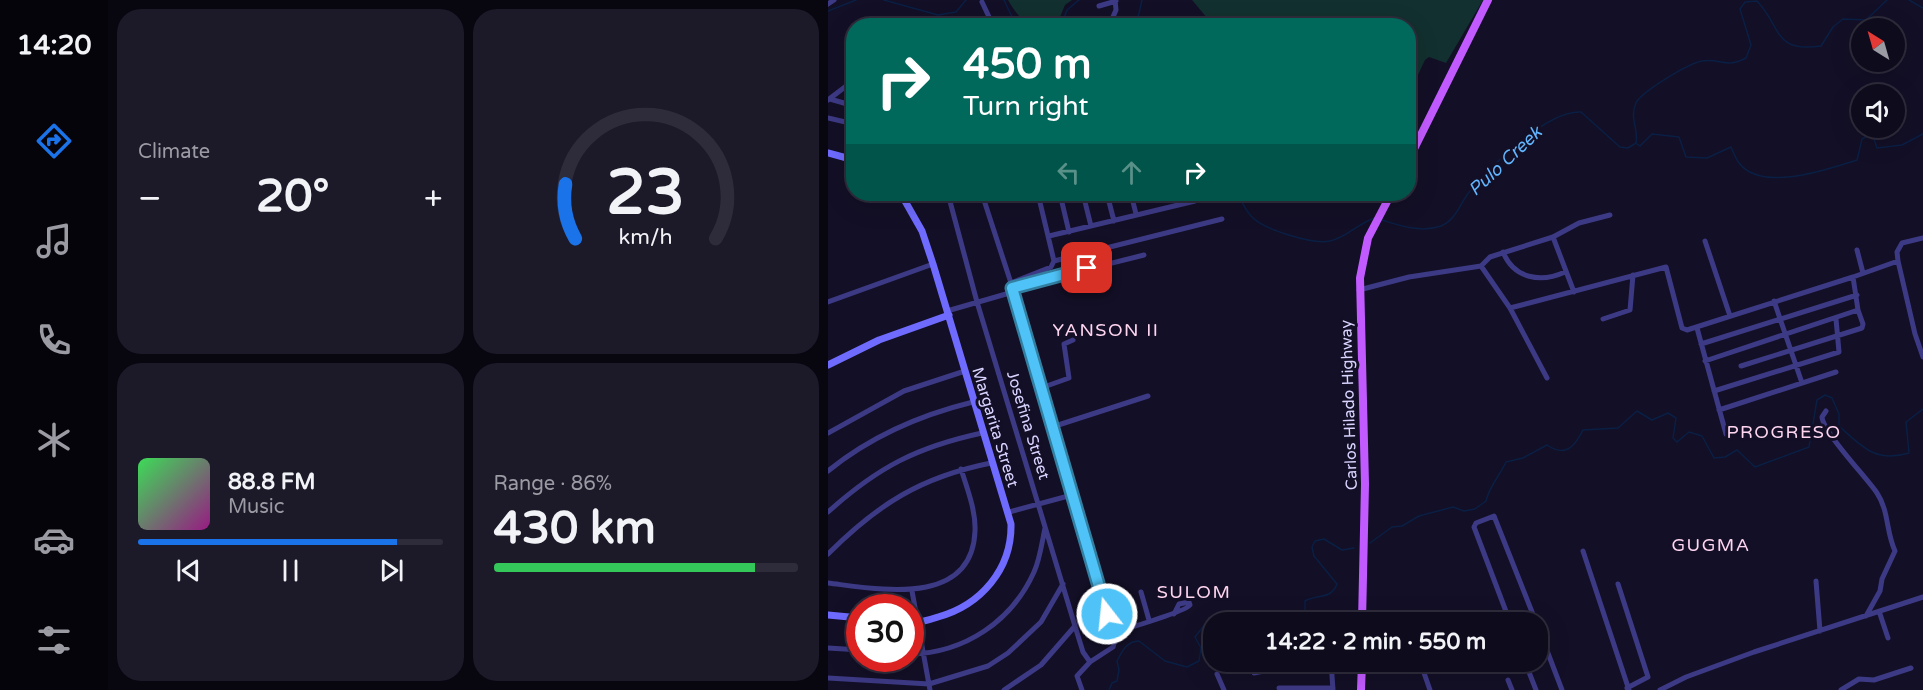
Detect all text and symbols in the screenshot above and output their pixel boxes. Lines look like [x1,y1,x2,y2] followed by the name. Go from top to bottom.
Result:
[1851,18,1905,72] north arrow
[1851,18,1905,138] map controls
[17,29,91,62] text: 14:20
[963,39,1092,90] text: 450 m
[864,42,942,120] icon: right
[1851,84,1905,138] button: sound
[963,90,1089,123] text: Turn right
[33,120,75,162] icon: directions
[1464,121,1547,200] water label: Pulo Creek
[138,140,210,164] text: Climate
[607,156,685,231] text: 23
[1052,156,1085,189] icon: left
[1115,156,1148,189] icon: ahead
[1178,156,1211,189] icon: right
[256,170,329,224] text: 20°
[138,179,162,218] text: −
[424,179,442,218] text: +
[33,220,75,262] icon: music
[619,224,673,250] text: km/h
[1061,242,1112,293] pin
[1070,251,1103,284] icon: arrive
[33,319,75,361] icon: phone
[1053,319,1159,341] district label: YANSON II
[1336,319,1362,490] street label: Carlos Hilado Highway
[967,365,1023,490] street label: Margarita Street
[1002,368,1054,482] street label: Josefina Street
[33,419,75,461] icon: climate
[1726,421,1842,443] district label: PROGRESO
[228,469,315,495] text: 88.8 FM
[494,472,612,496] text: Range · 86%
[228,495,284,519] text: Music
[494,502,656,556] text: 430 km
[33,519,75,561] icon: car
[1671,534,1751,556] district label: GUGMA
[172,554,205,587] icon: previous
[274,554,307,587] icon: pause
[375,554,408,587] icon: next
[1157,581,1231,603] district label: SULOM
[1075,582,1139,646] position arrow
[846,594,924,672] speed limit sign: 30
[33,619,75,661] icon: filters
[1265,629,1486,655] text: 14:22 · 2 min · 550 m

